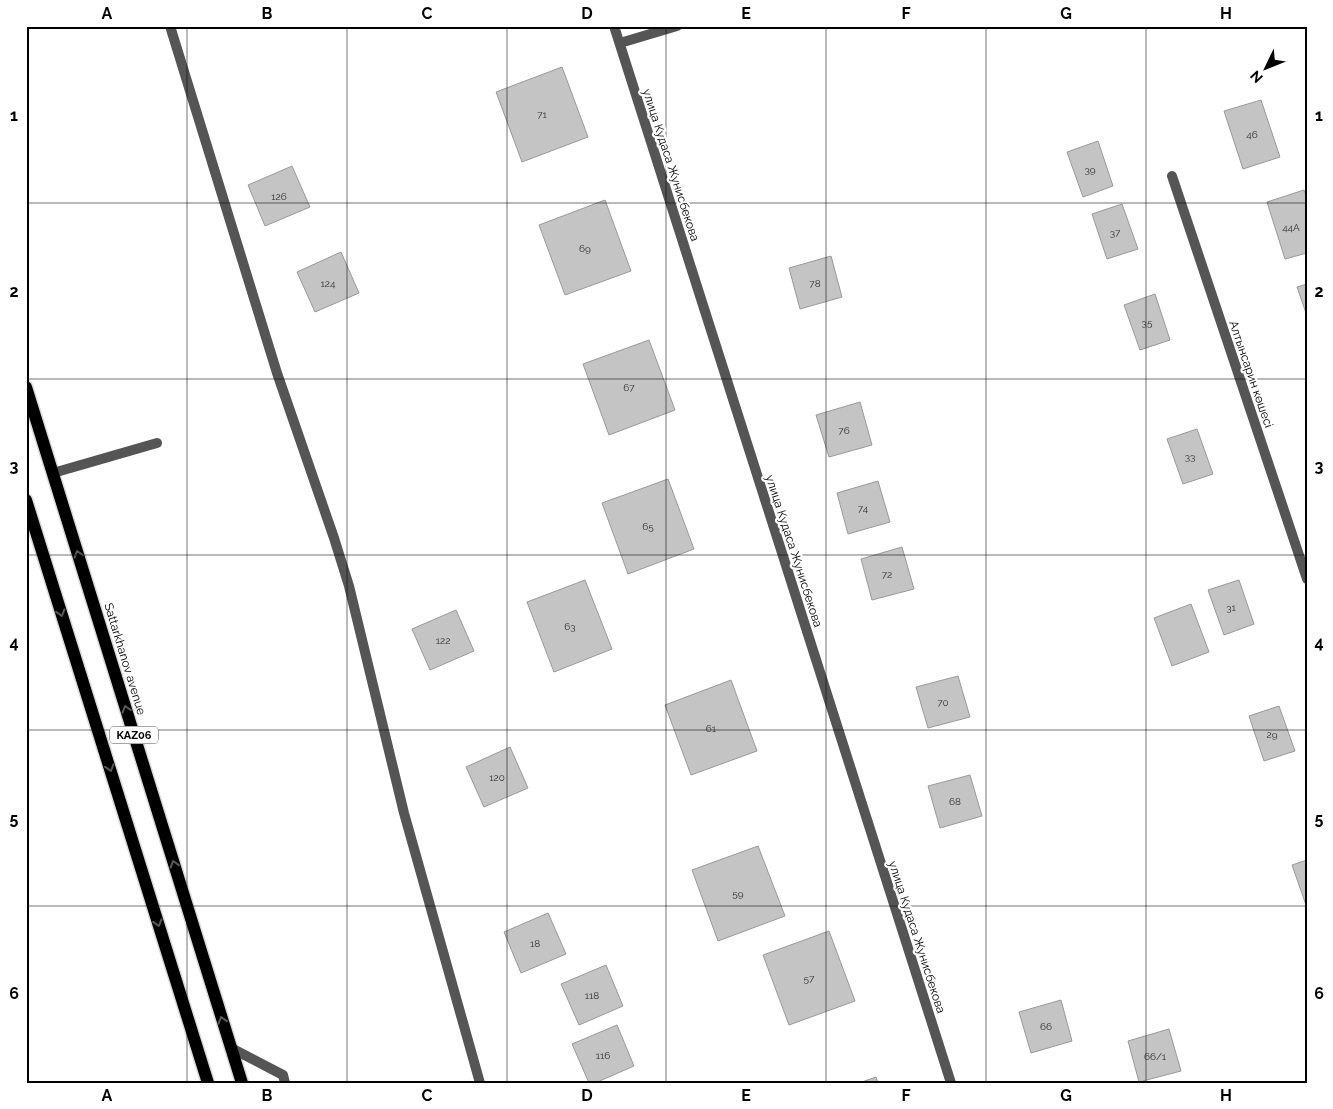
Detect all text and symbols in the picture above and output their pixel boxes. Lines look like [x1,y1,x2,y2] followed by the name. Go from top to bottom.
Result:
[102,4,113,23] text: A
[262,4,273,23] text: B
[422,4,433,23] text: C
[581,4,593,23] text: D
[741,4,751,23] text: E
[901,4,911,23] text: F
[1060,4,1072,23] text: G
[1220,4,1232,23] text: H
[1240,42,1290,92] north arrow
[1247,68,1266,86] text: N
[640,87,702,243] street label: улица Кудаса Жунисбекова
[10,106,18,125] text: 1
[1315,106,1323,125] text: 1
[537,109,548,120] house number: 71
[1246,129,1258,140] house number: 46
[1084,164,1096,175] house number: 39
[271,191,287,202] house number: 126
[1282,222,1300,233] house number: 44A
[1110,227,1121,238] house number: 37
[579,243,591,254] house number: 69
[321,278,336,289] house number: 124
[809,278,821,289] house number: 78
[9,282,19,301] text: 2
[1314,282,1324,301] text: 2
[1142,317,1153,328] house number: 35
[1226,319,1276,429] street label: Алтынсарин көшесі
[623,382,635,393] house number: 67
[838,425,850,436] house number: 76
[1185,451,1195,462] house number: 33
[10,457,19,476] text: 3
[1315,457,1324,476] text: 3
[763,473,825,629] street label: улица Кудаса Жунисбекова
[858,503,869,514] house number: 74
[642,521,654,532] house number: 65
[74,550,84,558] one-way arrow
[882,569,892,580] house number: 72
[101,601,149,717] street label: Sattarkhanov avenue
[1226,602,1237,613] house number: 31
[56,608,66,617] one-way arrow
[564,621,576,632] house number: 63
[9,633,19,652] text: 4
[1314,633,1324,652] text: 4
[436,635,450,646] house number: 122
[937,697,949,708] house number: 70
[122,705,132,714] one-way arrow
[706,723,717,734] house number: 61
[110,726,158,744] road number: KАZ06
[1266,729,1278,740] house number: 29
[104,764,114,772] one-way arrow
[489,772,505,783] house number: 120
[949,796,961,807] house number: 68
[10,809,19,828] text: 5
[1315,809,1324,828] text: 5
[886,859,948,1015] street label: улица Кудаса Жунисбекова
[170,861,180,869] one-way arrow
[732,888,744,899] house number: 59
[152,919,162,927] one-way arrow
[530,938,540,949] house number: 18
[804,973,815,984] house number: 57
[9,984,19,1003] text: 6
[1314,984,1324,1003] text: 6
[585,990,599,1001] house number: 118
[218,1016,228,1024] one-way arrow
[1040,1021,1052,1032] house number: 66
[596,1050,610,1061] house number: 116
[1144,1051,1167,1062] house number: 66/1
[102,1086,113,1105] text: A
[262,1086,273,1105] text: B
[422,1086,433,1105] text: C
[581,1086,593,1105] text: D
[741,1086,751,1105] text: E
[901,1086,911,1105] text: F
[1060,1086,1072,1105] text: G
[1220,1086,1232,1105] text: H

